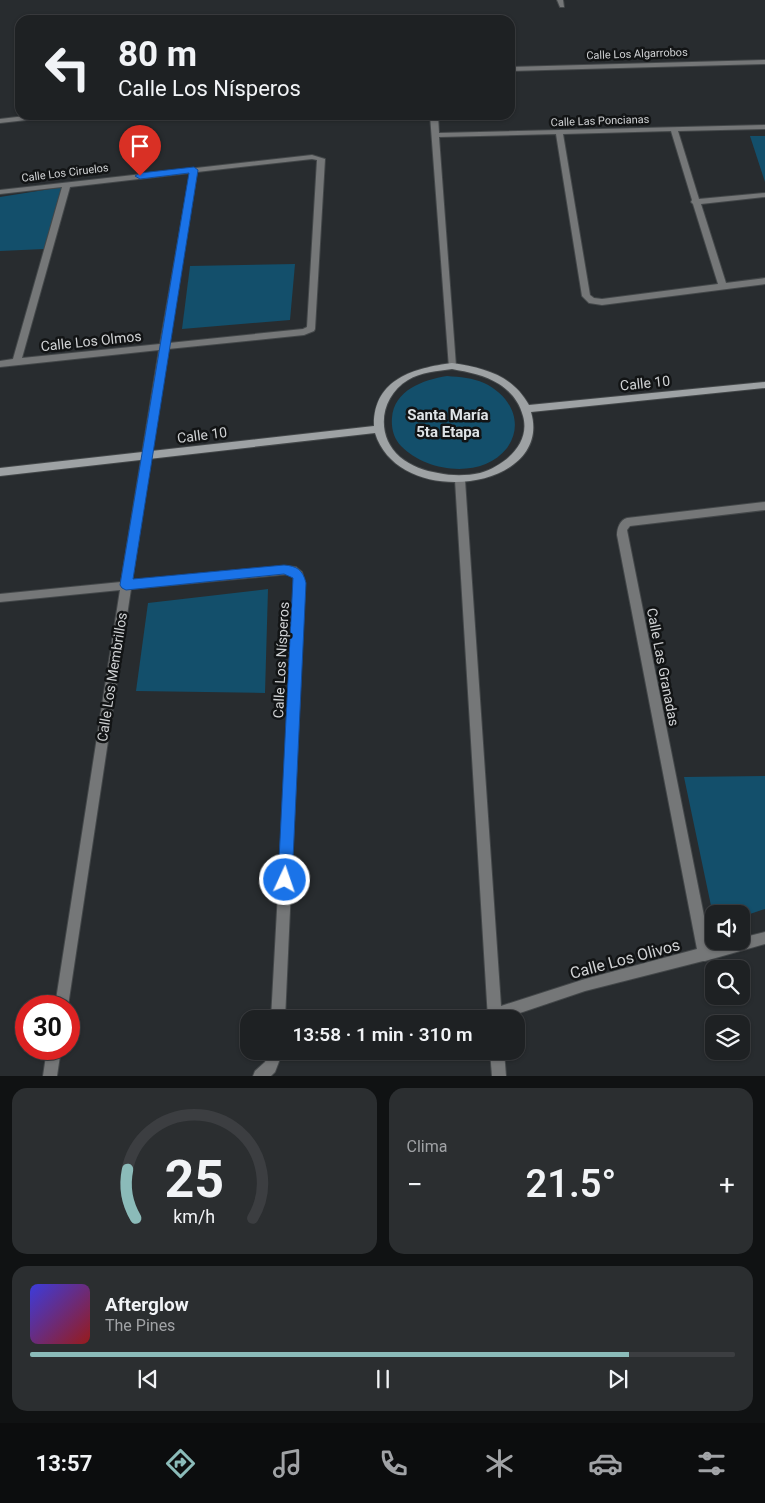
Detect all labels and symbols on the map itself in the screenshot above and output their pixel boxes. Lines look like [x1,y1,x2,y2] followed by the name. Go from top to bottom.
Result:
[586,46,688,62] street label: Calle Los Algarrobos
[550,113,650,129] street label: Calle Las Poncianas
[119,125,161,176] pin
[21,161,110,185] street label: Calle Los Ciruelos
[40,328,142,354] street label: Calle Los Olmos
[619,372,671,394] street label: Calle 10
[407,406,489,441] district label: Santa María 5ta Etapa
[176,424,228,446] street label: Calle 10
[270,601,292,719] street label: Calle Los Nísperos
[644,607,682,727] street label: Calle Las Granadas
[94,611,130,743] street label: Calle Los Membrillos
[258,853,310,905] position arrow
[568,935,682,983] street label: Calle Los Olivos
[15,995,80,1060] speed limit sign: 30

